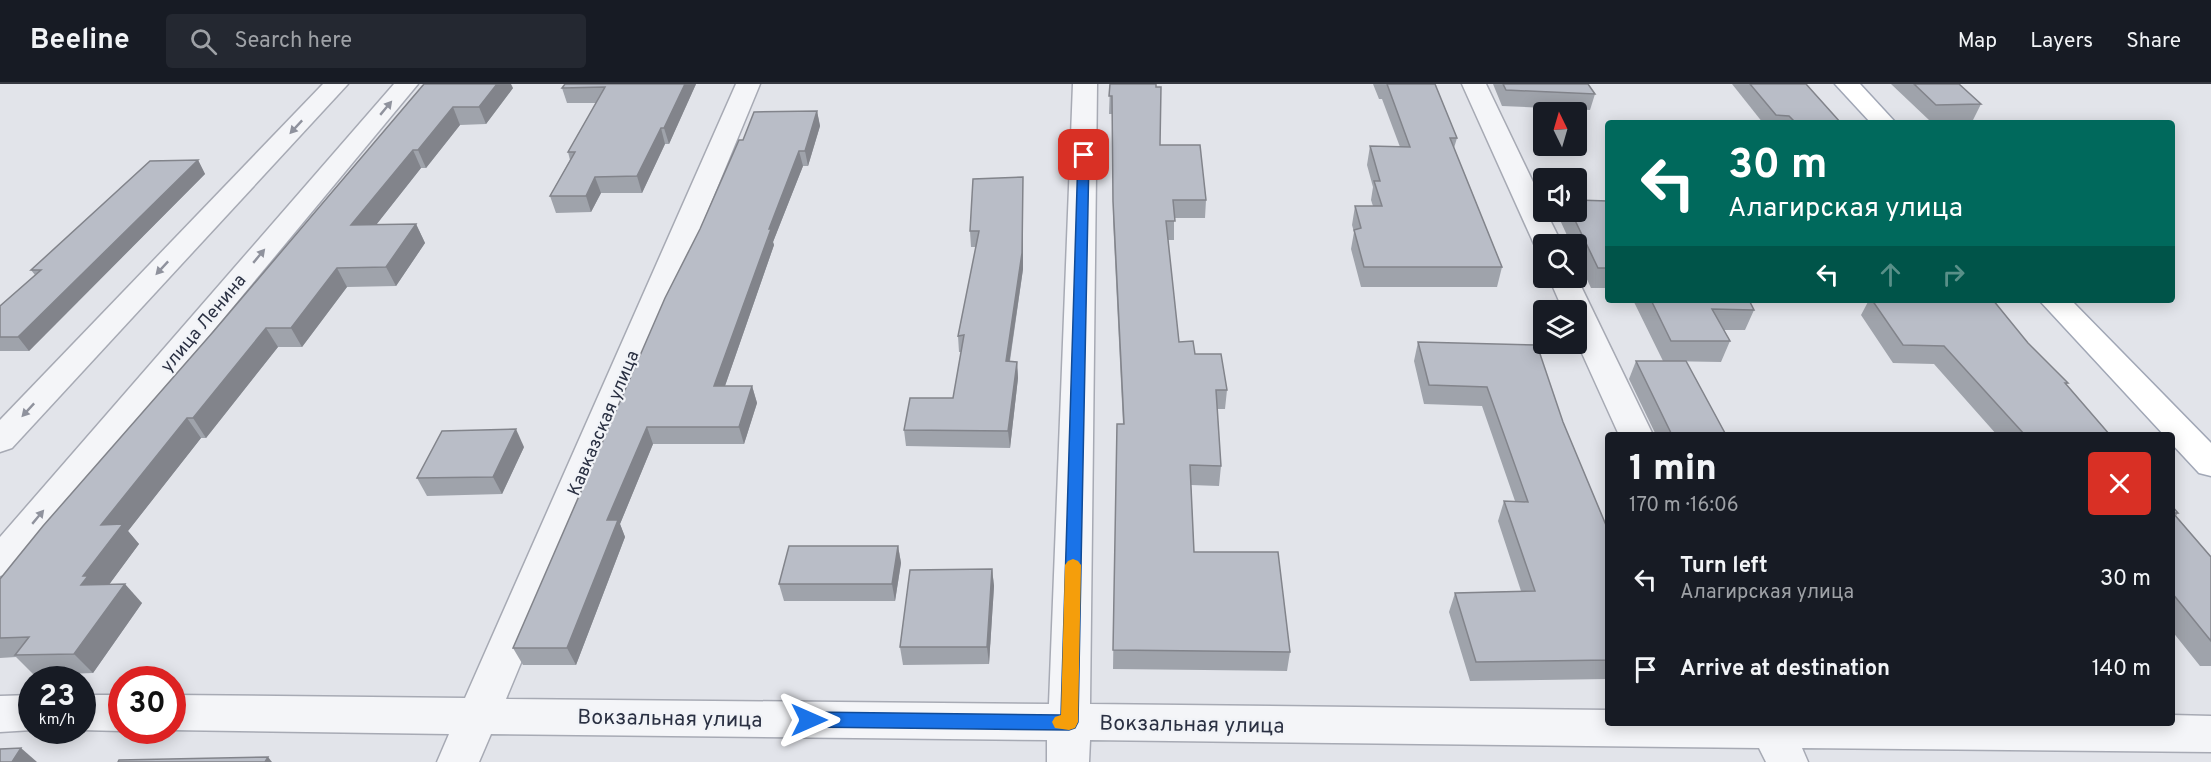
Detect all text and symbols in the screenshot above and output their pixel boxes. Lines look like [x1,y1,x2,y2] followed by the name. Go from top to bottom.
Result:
[166,14,586,68] search box
[30,23,130,59] text: Beeline
[187,25,220,58] icon: search
[235,28,352,55] text: Search here
[1958,28,1997,55] text: Map
[2030,28,2093,55] text: Layers
[2126,28,2181,55] text: Share
[379,100,392,116] one-way arrow
[1533,102,1587,156] north arrow
[1533,102,1587,354] map controls
[289,119,303,133] one-way arrow
[1058,129,1109,180] pin
[1067,138,1100,171] icon: arrive
[1728,140,1827,193] text: 30 m
[1629,144,1707,222] icon: left
[1533,168,1587,222] button: sound
[1728,192,1963,226] text: Алагирская улица
[1533,234,1587,288] button: search
[253,248,266,264] one-way arrow
[1811,258,1844,291] icon: left
[1874,258,1907,291] icon: ahead
[1937,258,1970,291] icon: right
[155,261,169,276] one-way arrow
[156,270,252,378] street label: улица Ленина
[1533,300,1587,354] button: layers
[563,347,645,500] street label: Кавказская улица
[21,403,35,418] one-way arrow
[1629,447,1717,493] text: 1 min
[2088,452,2151,515] button: close
[1629,493,1739,519] text: 170 m · 16:06
[31,510,44,525] one-way arrow
[1680,553,1768,580] text: Turn left
[1629,563,1662,596] icon: left
[2100,566,2151,593] text: 30 m
[1680,580,1854,606] text: Алагирская улица
[1629,653,1662,686] icon: arrive
[1680,656,1890,683] text: Arrive at destination
[2092,656,2151,683] text: 140 m
[108,666,186,744] speed limit sign: 30
[39,679,75,716] text: 23
[777,688,841,752] position arrow
[577,704,763,735] street label: Вокзальная улица
[1099,710,1285,741] street label: Вокзальная улица
[39,711,75,730] text: km/h

